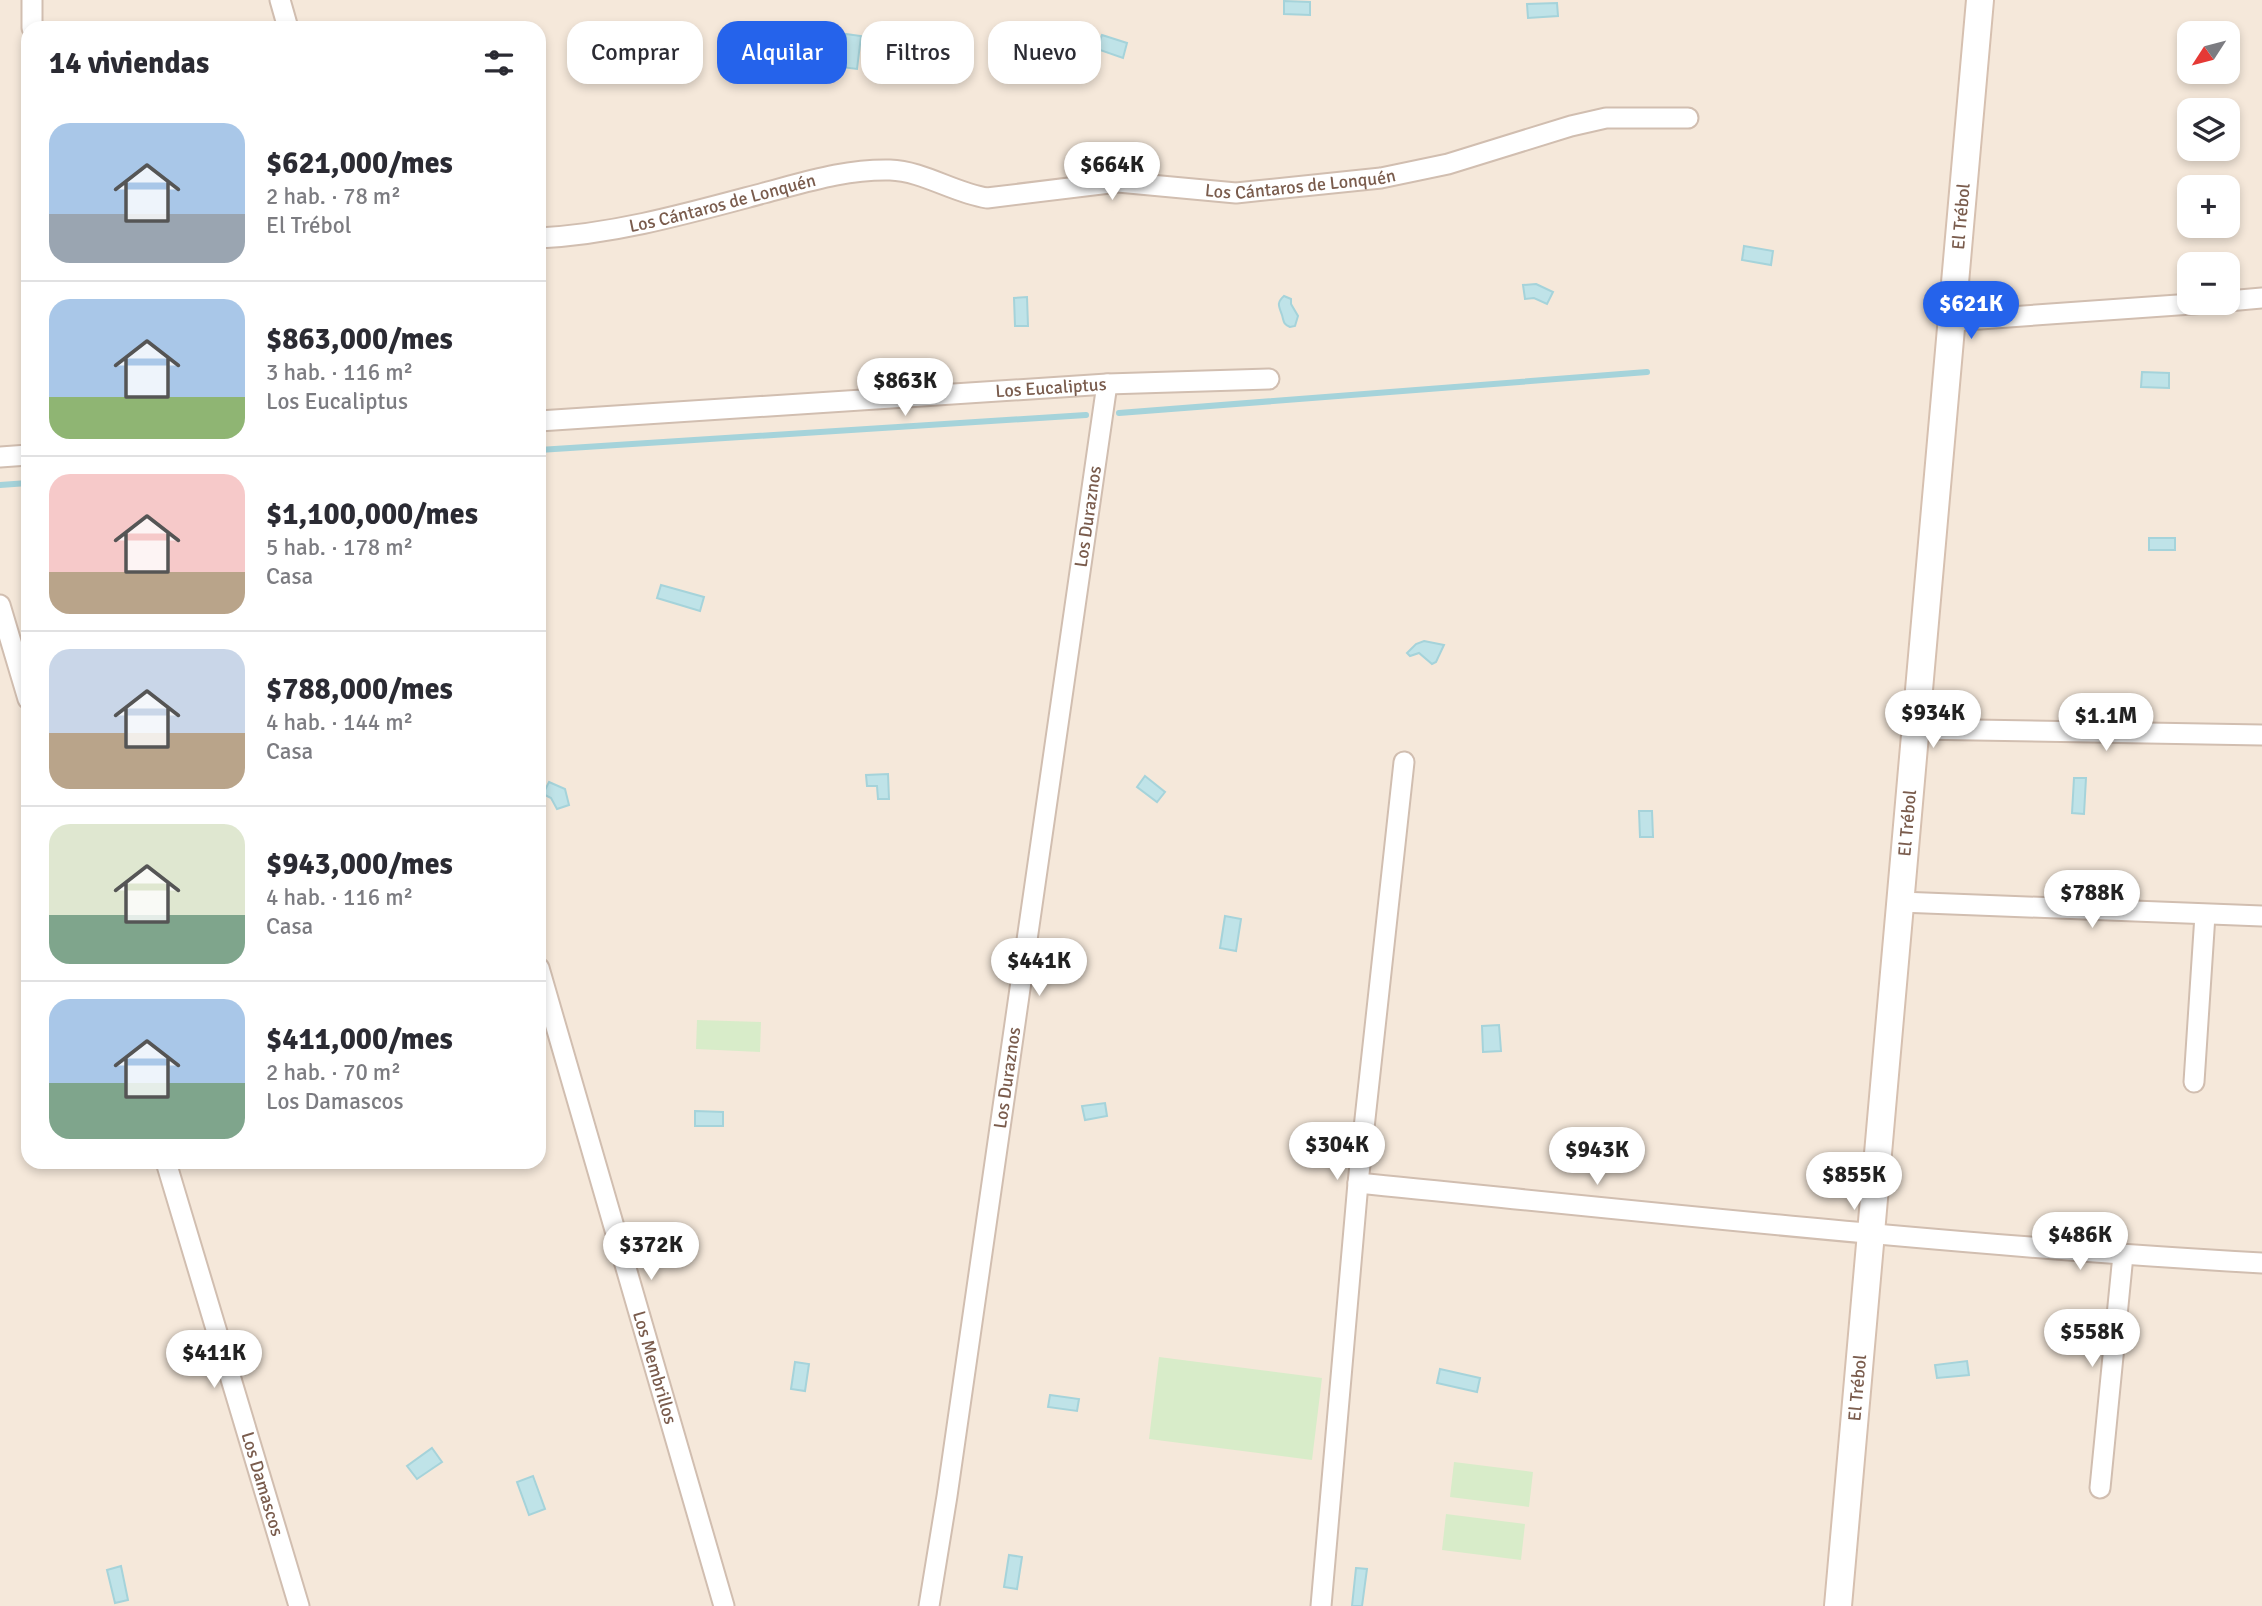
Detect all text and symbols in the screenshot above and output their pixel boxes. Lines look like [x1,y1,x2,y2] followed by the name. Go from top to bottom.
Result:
[567,21,703,84] chip: Comprar
[717,21,847,84] chip: Alquilar
[861,21,974,84] chip: Filtros
[988,21,1101,84] chip: Nuevo
[2177,21,2240,84] north arrow
[2177,21,2240,315] map controls
[480,44,518,82] icon: filters
[49,45,209,82] text: 14 viviendas
[2177,98,2240,161] button: layers
[1063,142,1161,202] pin: $664K
[266,145,453,182] text: $621,000/mes
[1080,150,1144,179] text: $664K
[105,151,189,235] icon: home
[1204,164,1398,204] street label: Los Cántaros de Lonquén
[627,169,818,237] street label: Los Cántaros de Lonquén
[2177,175,2240,238] button: +
[266,182,401,211] text: 2 hab. · 78 m²
[1947,182,1975,251] street label: El Trébol
[266,211,351,240] text: El Trébol
[2177,252,2240,315] button: −
[1922,282,2020,341] pin: $621K
[1939,289,2003,318] text: $621K
[266,321,453,358] text: $863,000/mes
[105,327,189,411] icon: home
[266,358,413,387] text: 3 hab. · 116 m²
[856,358,954,418] pin: $863K
[873,366,937,395] text: $863K
[995,373,1107,402] street label: Los Eucaliptus
[266,387,408,416] text: Los Eucaliptus
[1070,464,1106,569] street label: Los Duraznos
[266,496,478,533] text: $1,100,000/mes
[105,502,189,586] icon: home
[266,533,413,562] text: 5 hab. · 178 m²
[266,562,313,591] text: Casa
[266,671,453,708] text: $788,000/mes
[105,677,189,761] icon: home
[1884,690,1982,750] pin: $934K
[2057,694,2155,753] pin: $1.1M
[1901,698,1965,727] text: $934K
[2074,701,2138,730] text: $1.1M
[266,708,413,737] text: 4 hab. · 144 m²
[266,737,313,766] text: Casa
[1893,789,1921,857] street label: El Trébol
[266,846,453,883] text: $943,000/mes
[105,852,189,936] icon: home
[2043,870,2141,930] pin: $788K
[2060,878,2124,907] text: $788K
[266,883,413,912] text: 4 hab. · 116 m²
[266,912,313,941] text: Casa
[990,939,1088,998] pin: $441K
[1007,946,1071,975] text: $441K
[266,1021,453,1058] text: $411,000/mes
[989,1025,1025,1130] street label: Los Duraznos
[105,1027,189,1111] icon: home
[266,1058,401,1087] text: 2 hab. · 70 m²
[266,1087,404,1116] text: Los Damascos
[1288,1122,1386,1182] pin: $304K
[1548,1128,1646,1187] pin: $943K
[1305,1130,1369,1159] text: $304K
[1565,1135,1629,1164] text: $943K
[1805,1152,1903,1212] pin: $855K
[1822,1160,1886,1189] text: $855K
[2031,1212,2129,1272] pin: $486K
[2048,1220,2112,1249] text: $486K
[602,1222,700,1282] pin: $372K
[619,1230,683,1259] text: $372K
[628,1308,682,1427] street label: Los Membrillos
[2043,1310,2141,1369] pin: $558K
[2060,1317,2124,1346] text: $558K
[165,1330,263,1390] pin: $411K
[182,1338,246,1367] text: $411K
[1843,1354,1871,1422] street label: El Trébol
[236,1429,288,1539] street label: Los Damascos

